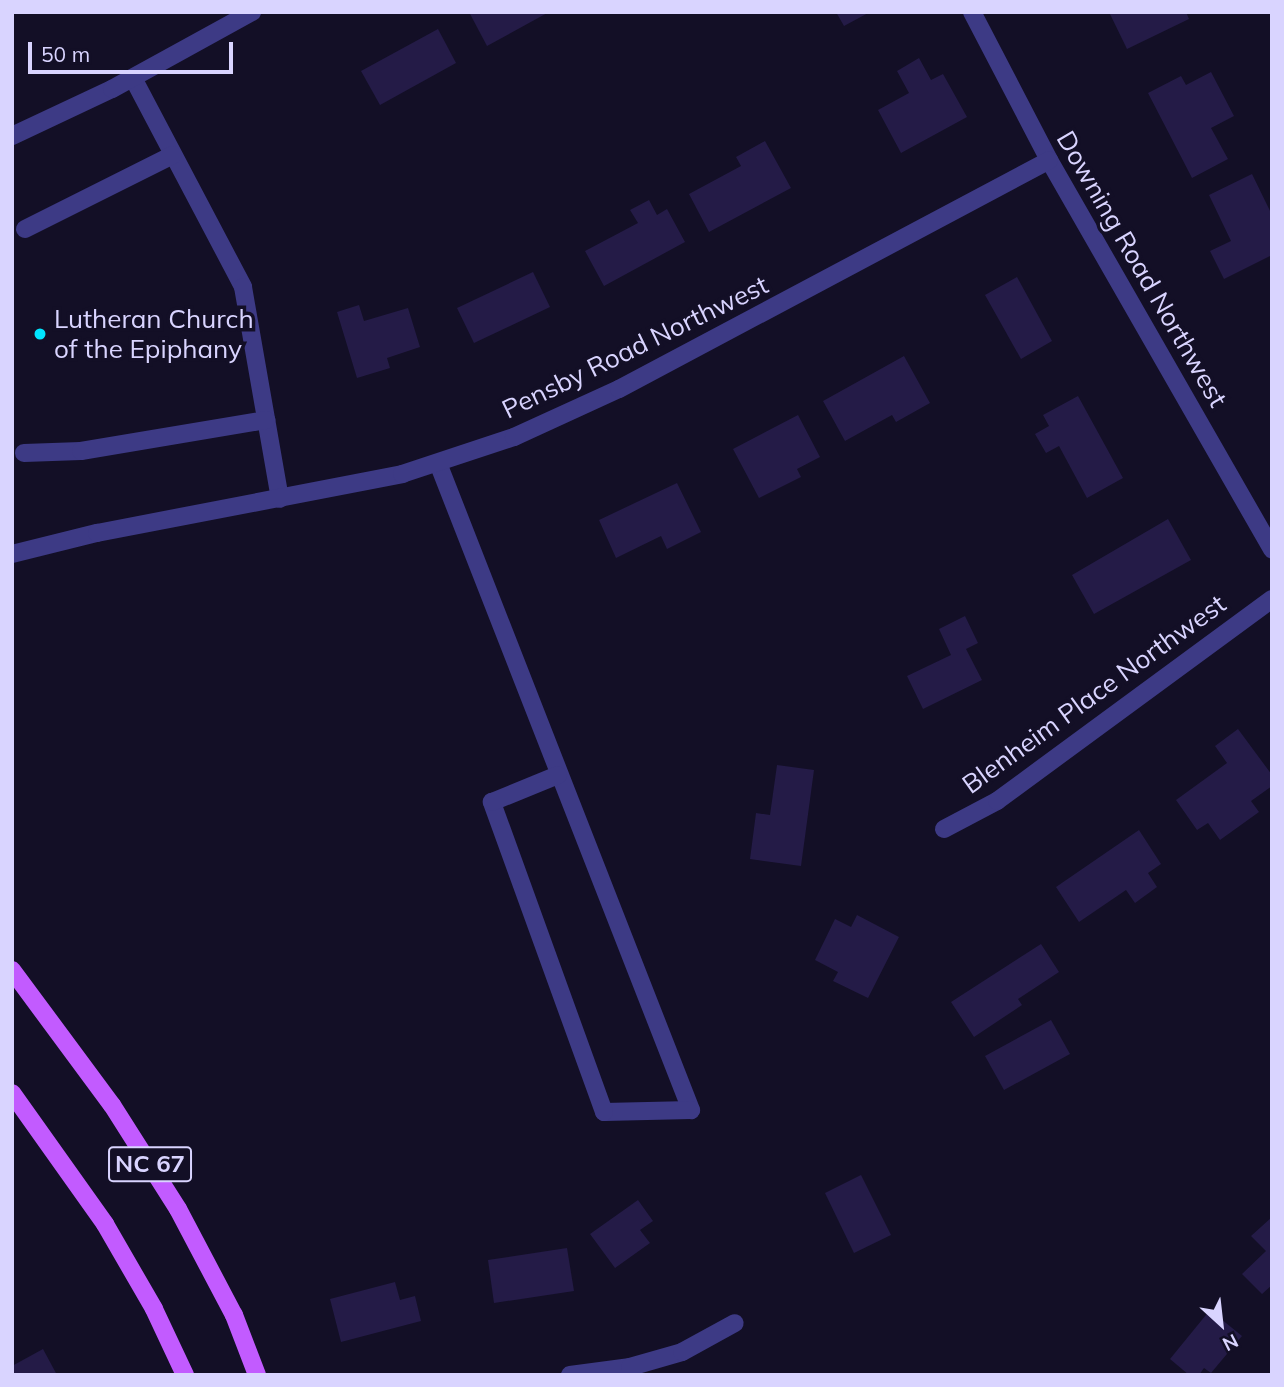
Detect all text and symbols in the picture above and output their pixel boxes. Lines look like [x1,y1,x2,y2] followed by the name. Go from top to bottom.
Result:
[32,28,236,72] scale bar
[41,41,90,67] text: 50 m
[1050,126,1234,412] street label: Downing Road Northwest
[497,269,773,425] street label: Pensby Road Northwest
[54,303,254,364] place label: Lutheran Church of the Epiphany
[32,326,48,342] marker: Lutheran Church of the Epiphany
[956,588,1232,800] street label: Blenheim Place Northwest
[108,1144,192,1184] road number: NC 67
[1186,1289,1256,1359] north arrow
[1219,1329,1242,1357] text: N

